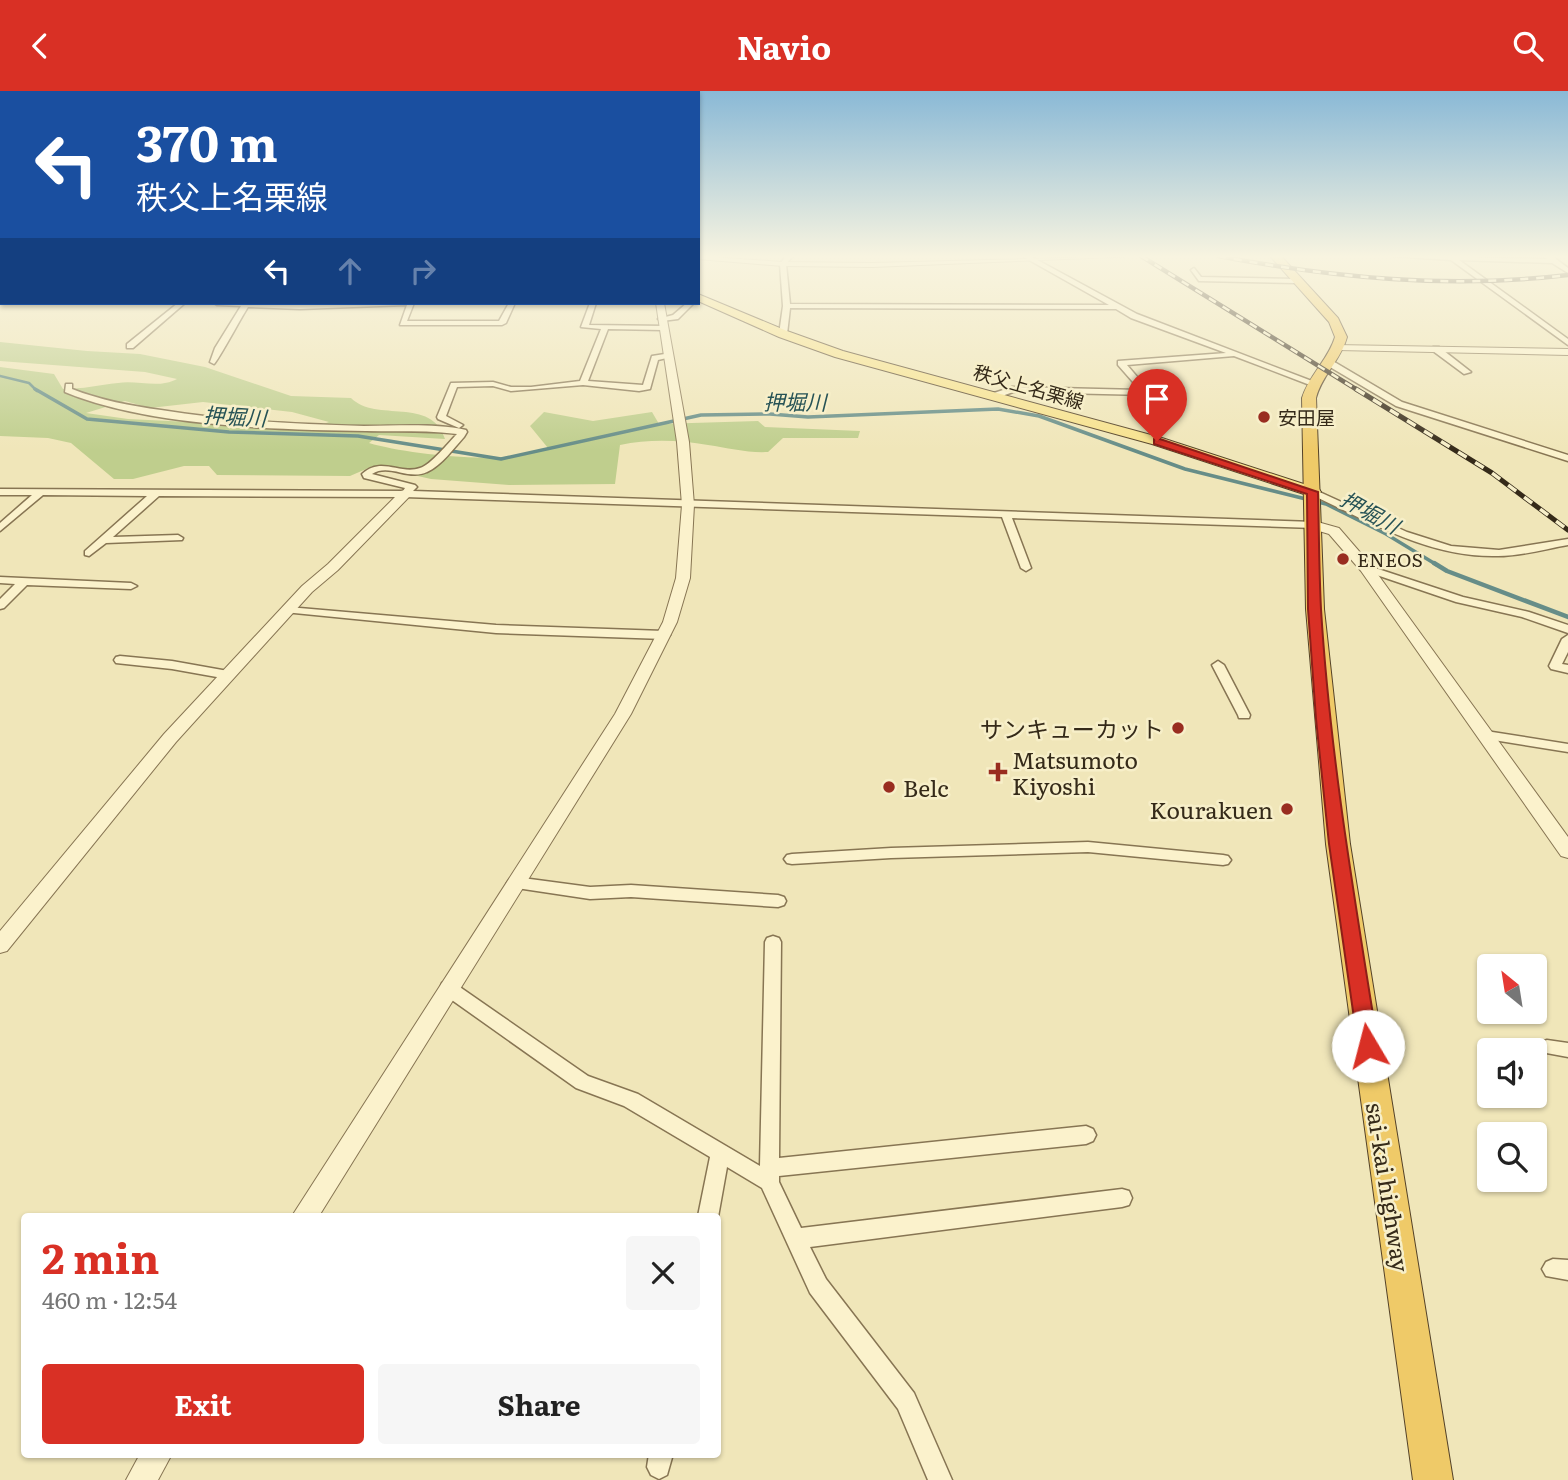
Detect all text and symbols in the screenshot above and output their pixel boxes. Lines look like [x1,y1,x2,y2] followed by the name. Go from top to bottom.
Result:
[737,22,831,70] text: Navio
[21,27,59,65] icon: back
[1509,27,1547,65] icon: search
[136,104,278,177] text: 370 m
[21,119,112,210] icon: left
[136,171,328,219] text: 秩父上名栗線
[258,252,296,290] icon: left
[331,252,369,290] icon: ahead
[404,252,442,290] icon: right
[970,357,1088,415] street label: 秩父上名栗線
[1127,369,1187,441] pin
[1138,380,1176,418] icon: arrive
[764,385,828,416] water label: 押堀川
[203,398,269,432] water label: 押堀川
[1278,403,1335,431] place label: 安田屋
[1256,409,1272,425] marker: 安田屋
[1336,482,1408,541] water label: 押堀川
[1357,545,1423,573] place label: ENEOS
[1335,551,1351,567] marker: ENEOS
[980,711,1164,745] place label: サンキューカット
[1170,720,1186,736] marker: サンキューカット
[1012,742,1138,802] place label: Matsumoto Kiyoshi
[990,764,1006,780] marker: Matsumoto Kiyoshi
[903,770,949,804] place label: Belc
[881,779,897,795] marker: Belc
[1150,792,1273,826] place label: Kourakuen
[1279,801,1295,817] marker: Kourakuen
[1477,954,1547,1024] north arrow
[1477,954,1547,1192] map controls
[1331,1009,1405,1083] position arrow
[1477,1038,1547,1108] button: sound
[1359,1100,1419,1275] street label: sai-kai highway
[1477,1122,1547,1192] button: search
[42,1225,159,1287] text: 2 min
[626,1236,700,1310] button: close
[42,1282,177,1316] text: 460 m · 12:54
[42,1364,364,1444] button: Exit
[378,1364,700,1444] button: Share

